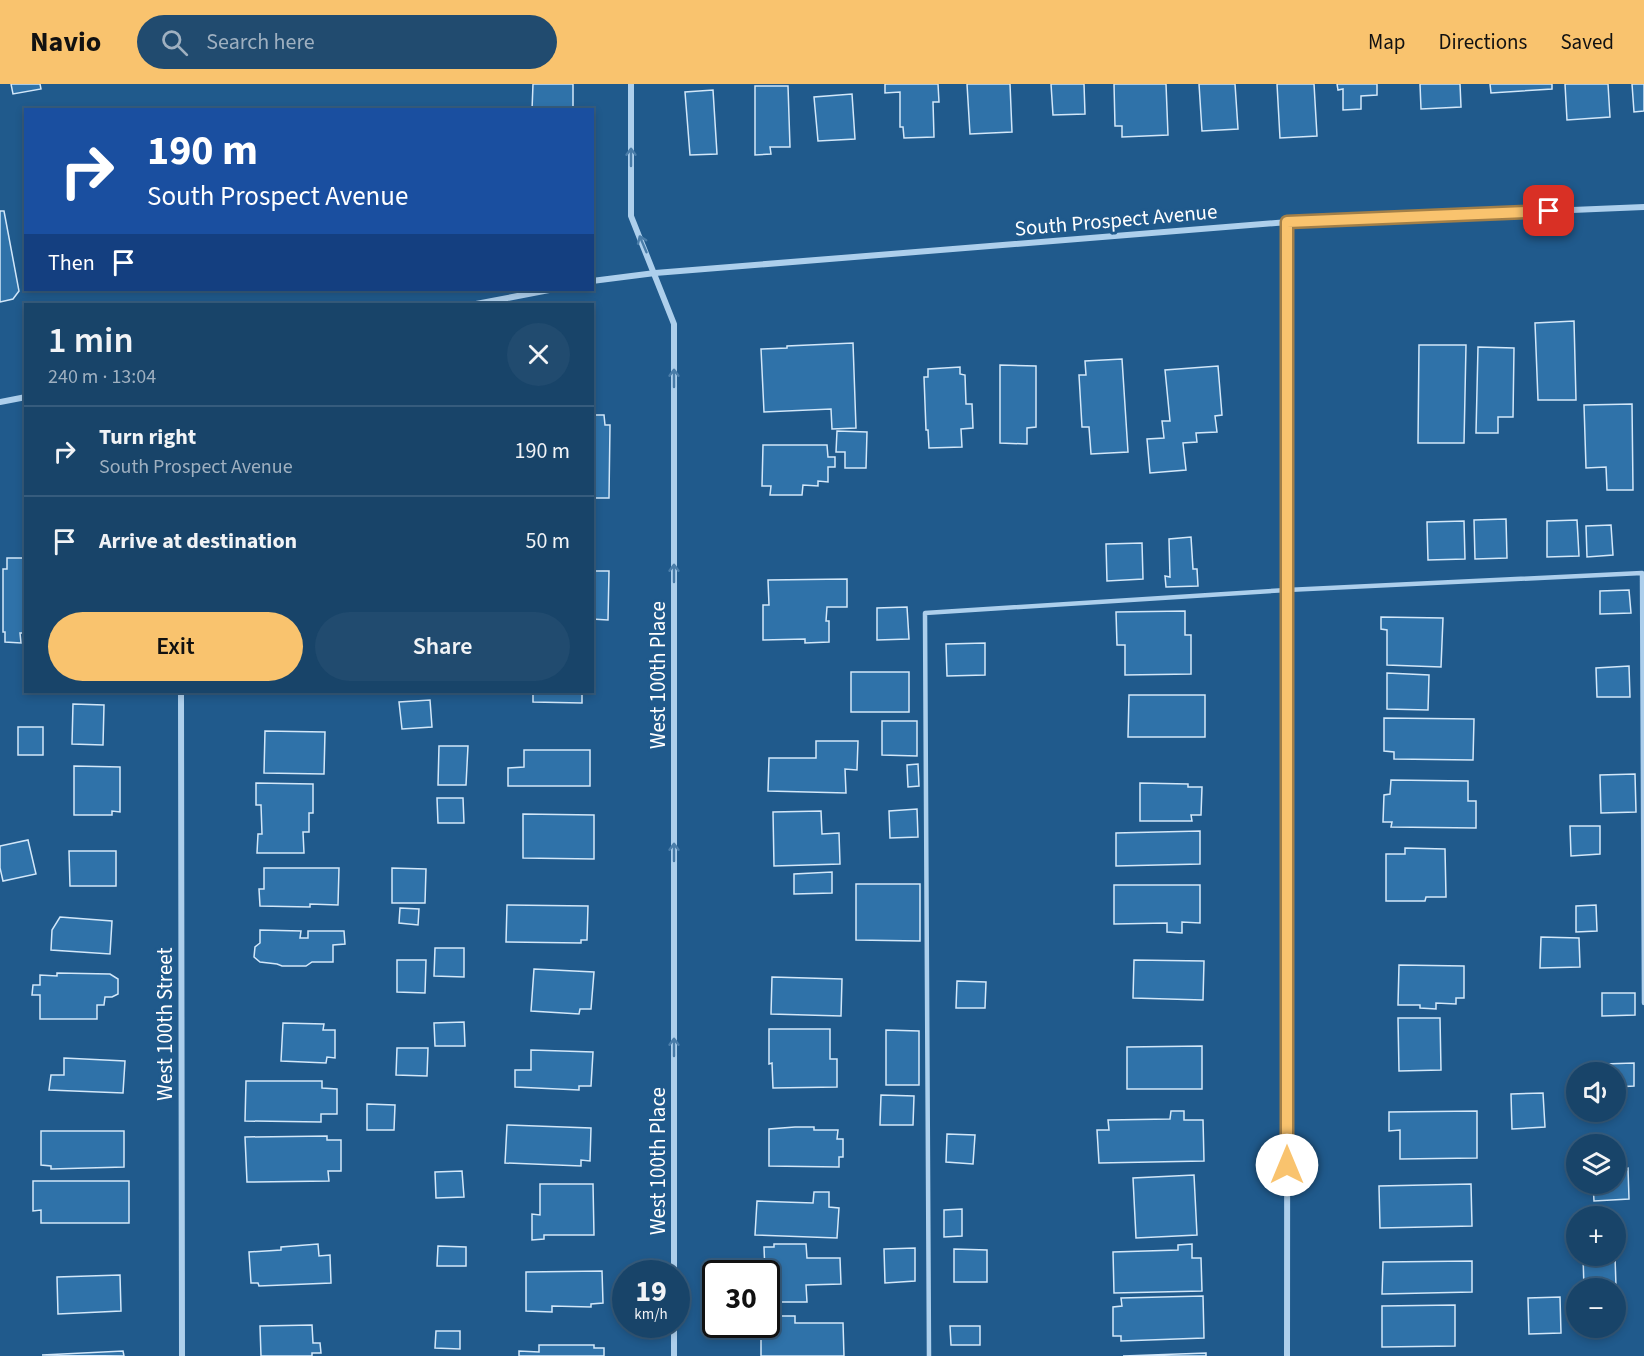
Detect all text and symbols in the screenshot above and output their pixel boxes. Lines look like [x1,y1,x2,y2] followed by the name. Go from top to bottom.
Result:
[137,15,557,69] search box
[30,22,101,62] text: Navio
[158,26,191,59] icon: search
[206,26,315,58] text: Search here
[1368,27,1406,57] text: Map
[1439,27,1527,57] text: Directions
[1560,27,1614,57] text: Saved
[147,121,258,181] text: 190 m
[48,132,126,210] icon: right
[625,148,637,168] one-way arrow
[147,177,408,216] text: South Prospect Avenue
[1523,185,1574,236] pin
[1532,194,1565,227] icon: arrive
[1013,196,1219,244] street label: South Prospect Avenue
[637,236,648,254] one-way arrow
[107,246,140,279] icon: arrive
[48,247,95,279] text: Then
[48,315,134,366] text: 1 min
[507,323,570,386] button: close
[48,363,156,391] text: 240 m · 13:04
[668,369,680,389] one-way arrow
[99,421,196,453] text: Turn right
[48,435,81,468] icon: right
[515,435,570,467] text: 190 m
[99,453,293,481] text: South Prospect Avenue
[48,525,81,558] icon: arrive
[99,525,297,557] text: Arrive at destination
[525,525,570,557] text: 50 m
[668,564,680,584] one-way arrow
[643,601,673,749] street label: West 100th Place
[48,612,303,681] button: Exit
[315,612,570,681] button: Share
[668,843,680,863] one-way arrow
[150,947,180,1101] street label: West 100th Street
[668,1038,680,1058] one-way arrow
[1566,1062,1626,1338] map controls
[1566,1062,1626,1122] button: sound
[643,1087,673,1235] street label: West 100th Place
[1255,1133,1319,1197] position arrow
[1566,1134,1626,1194] button: layers
[1566,1206,1626,1266] button: +
[702,1260,780,1338] speed limit sign: 30
[635,1270,667,1313] text: 19
[1566,1278,1626,1338] button: −
[634,1304,668,1325] text: km/h

